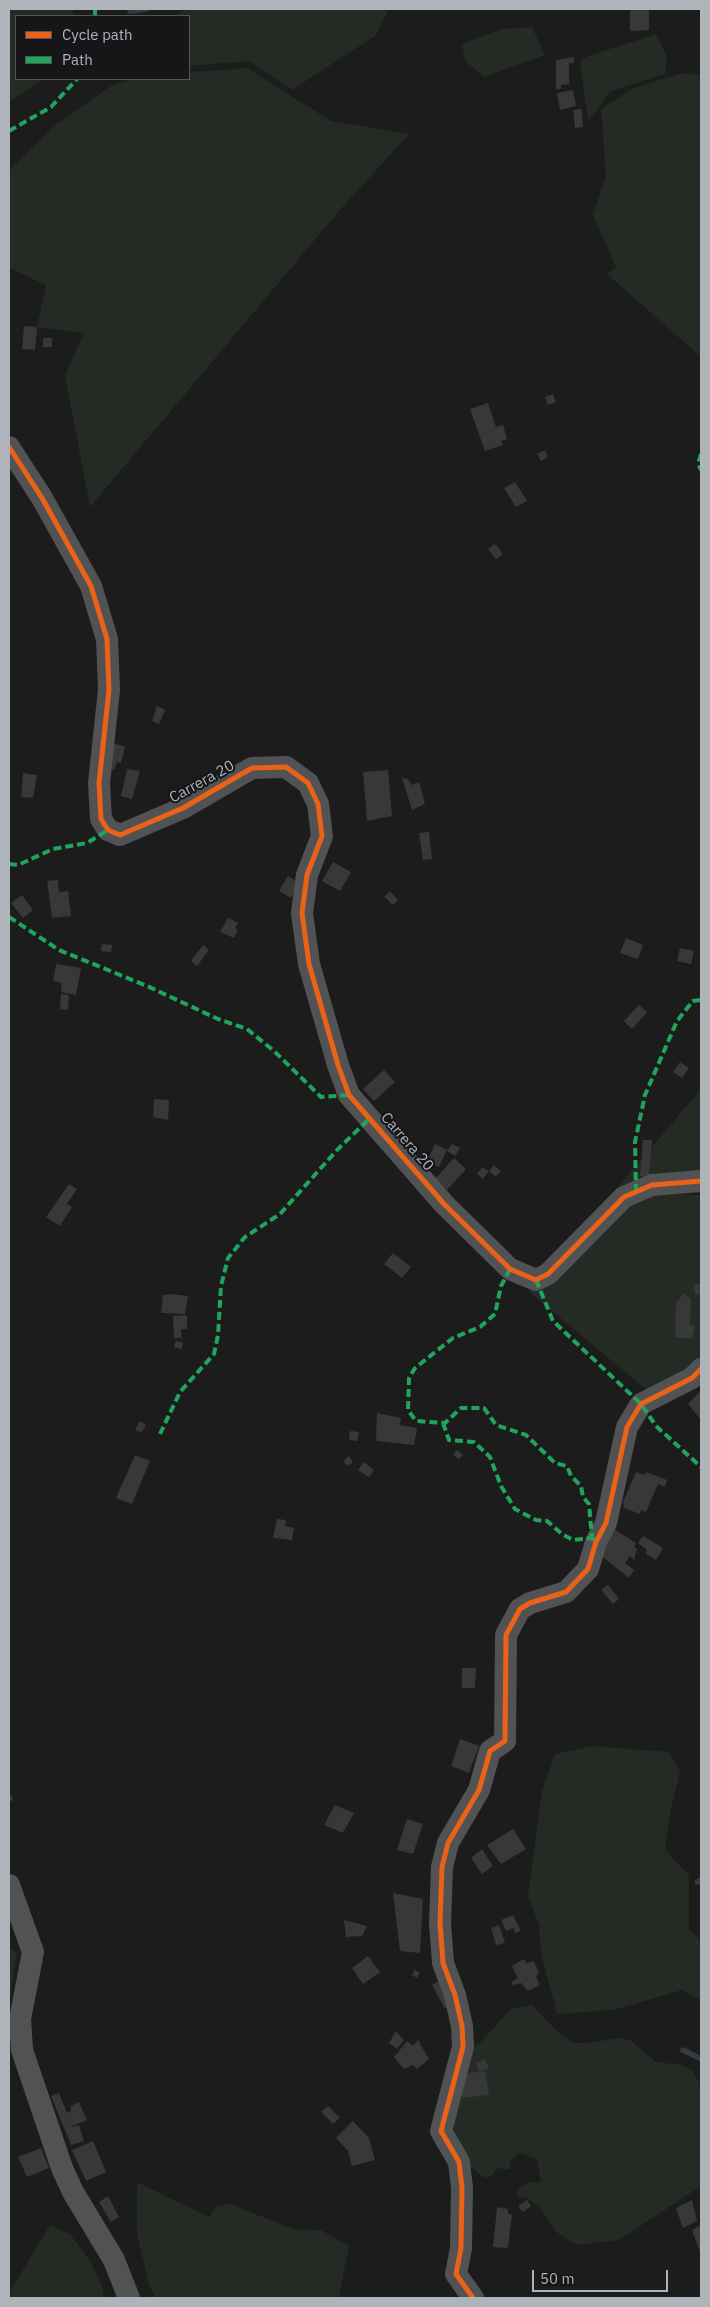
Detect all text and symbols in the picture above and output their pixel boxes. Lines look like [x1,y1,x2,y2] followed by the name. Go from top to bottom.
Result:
[15,15,190,80] legend
[62,25,133,44] text: Cycle path
[62,50,93,69] text: Path
[166,757,238,807] street label: Carrera 20
[377,1109,437,1175] street label: Carrera 20
[535,2260,671,2292] scale bar
[540,2269,575,2288] text: 50 m

